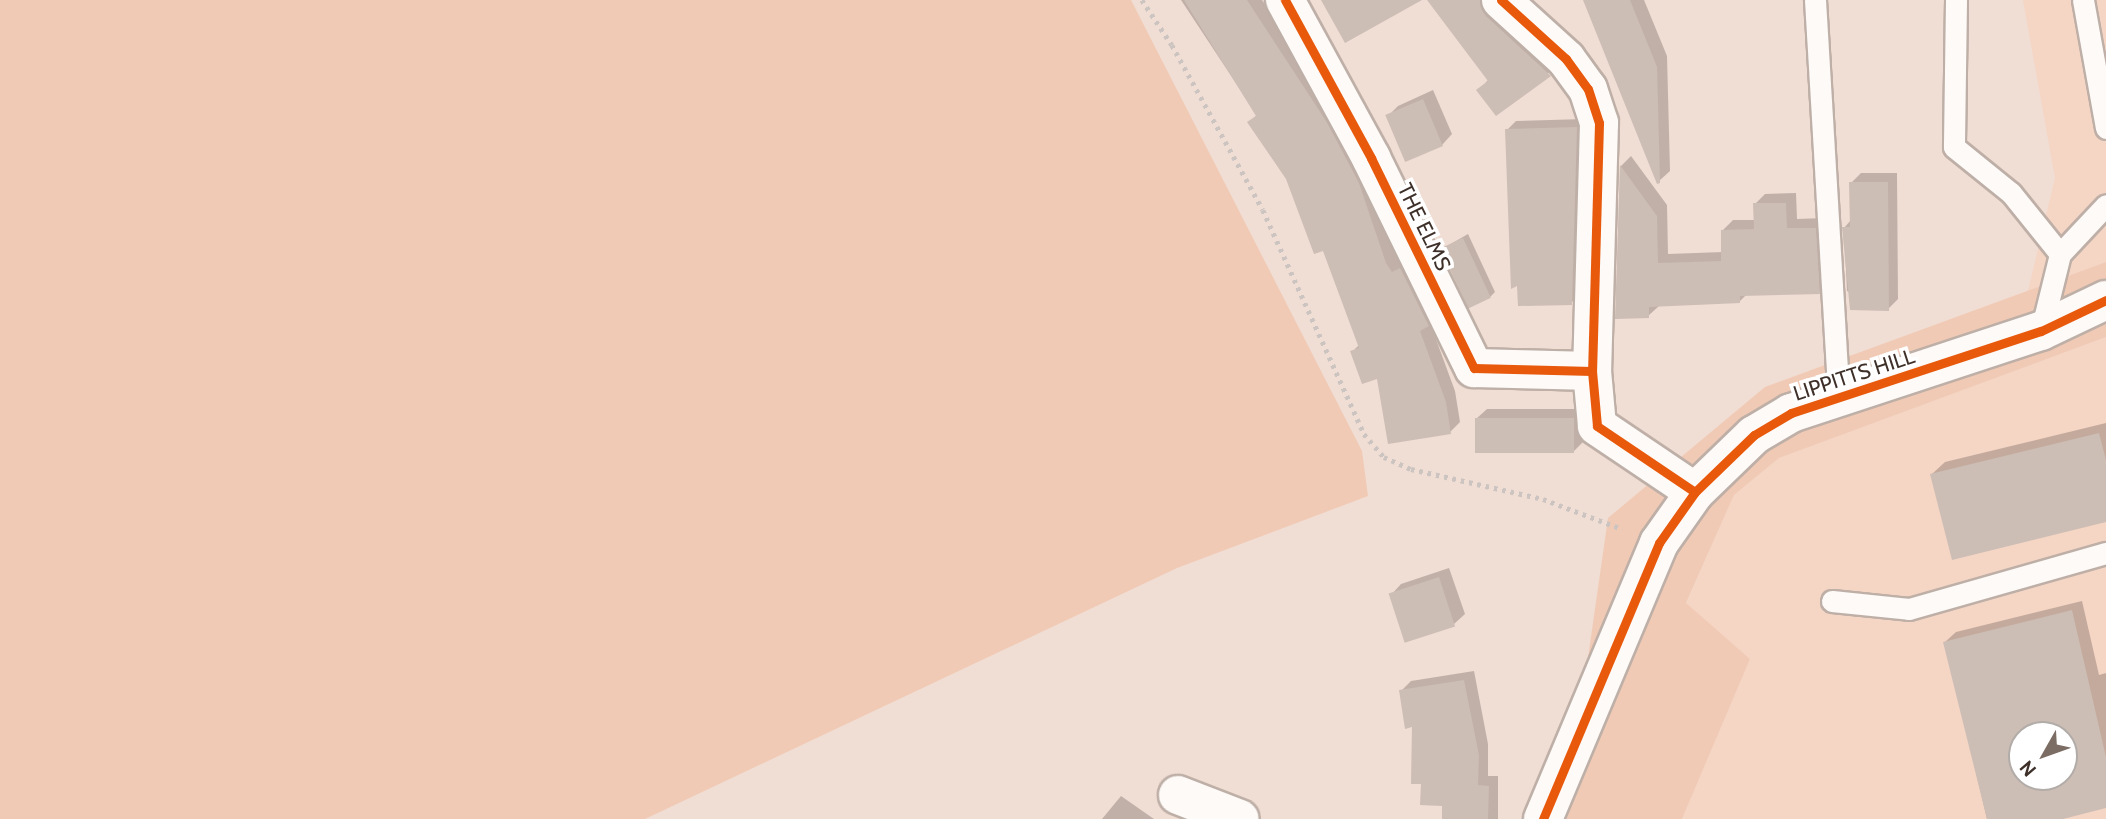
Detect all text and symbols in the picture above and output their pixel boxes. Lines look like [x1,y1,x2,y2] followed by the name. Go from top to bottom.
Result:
[1392,179,1456,275] street label: THE ELMS
[1790,344,1918,406] street label: LIPPITTS HILL
[2008,721,2078,791] north arrow
[2015,756,2041,781] text: N

